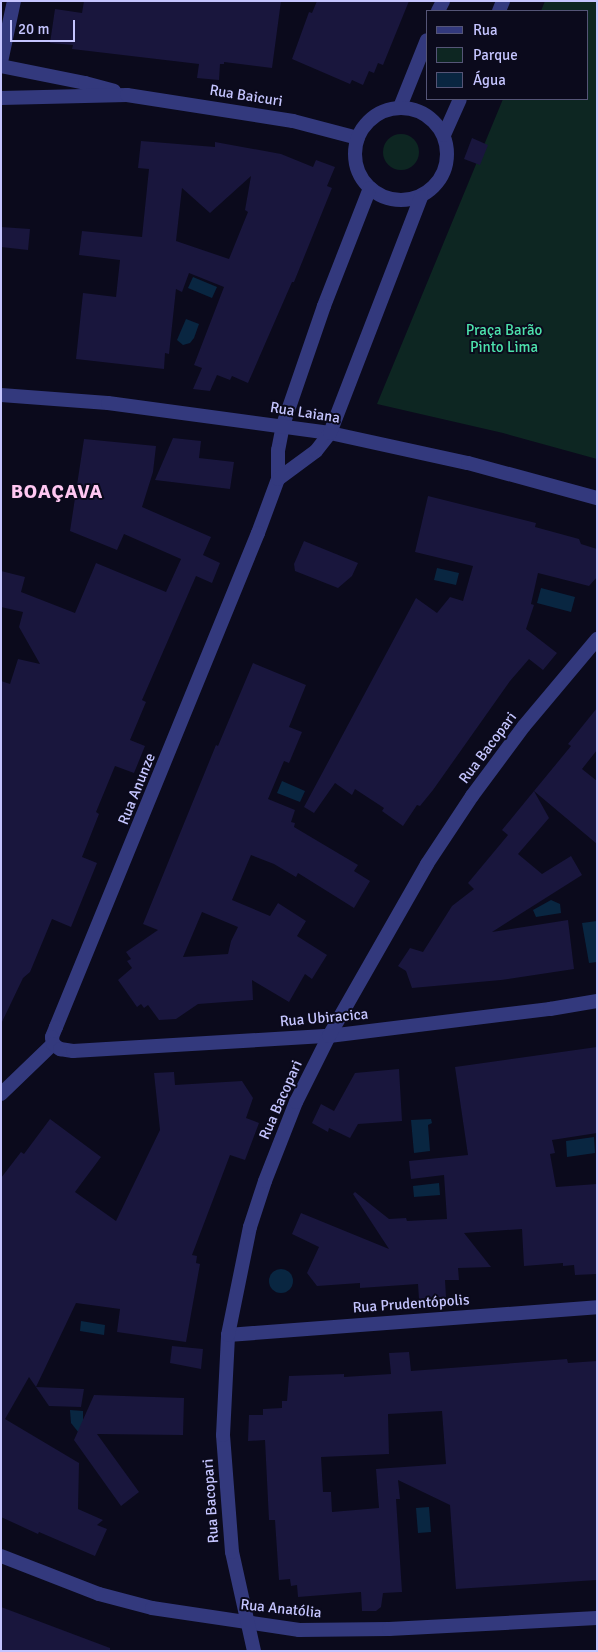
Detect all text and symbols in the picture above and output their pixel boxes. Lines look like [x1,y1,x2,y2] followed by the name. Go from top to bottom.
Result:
[12,10,78,42] scale bar
[426,10,588,100] legend
[18,20,49,38] text: 20 m
[473,21,498,39] text: Rua
[473,46,518,64] text: Parque
[473,71,506,89] text: Água
[208,81,284,111] street label: Rua Baicuri
[466,321,542,356] park label: Praça Barão Pinto Lima
[269,399,341,427] street label: Rua Laiana
[10,479,104,503] district label: BOAÇAVA
[455,709,521,787] street label: Rua Bacopari
[115,751,159,827] street label: Rua Anunze
[279,1005,369,1031] street label: Rua Ubiracica
[256,1058,306,1142] street label: Rua Bacopari
[352,1291,470,1317] street label: Rua Prudentópolis
[199,1458,223,1544] street label: Rua Bacopari
[240,1596,322,1622] street label: Rua Anatólia

